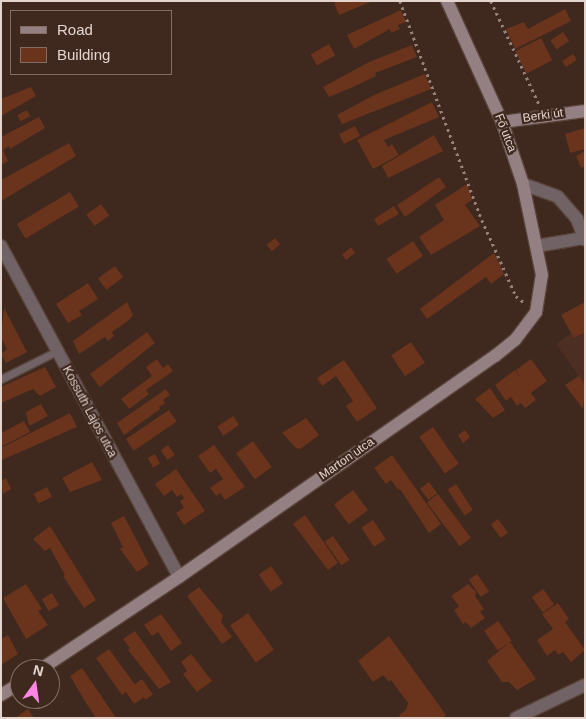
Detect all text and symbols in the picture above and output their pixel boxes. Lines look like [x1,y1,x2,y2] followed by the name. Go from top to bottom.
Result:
[10,10,172,75] legend
[57,21,93,38] text: Road
[57,46,110,63] text: Building
[522,106,564,126] street label: Berki út
[491,112,519,154] street label: Fő utca
[59,364,119,460] street label: Kossuth Lajos utca
[317,435,377,483] street label: Marton utca
[10,659,60,709] north arrow
[32,661,45,679] text: N

